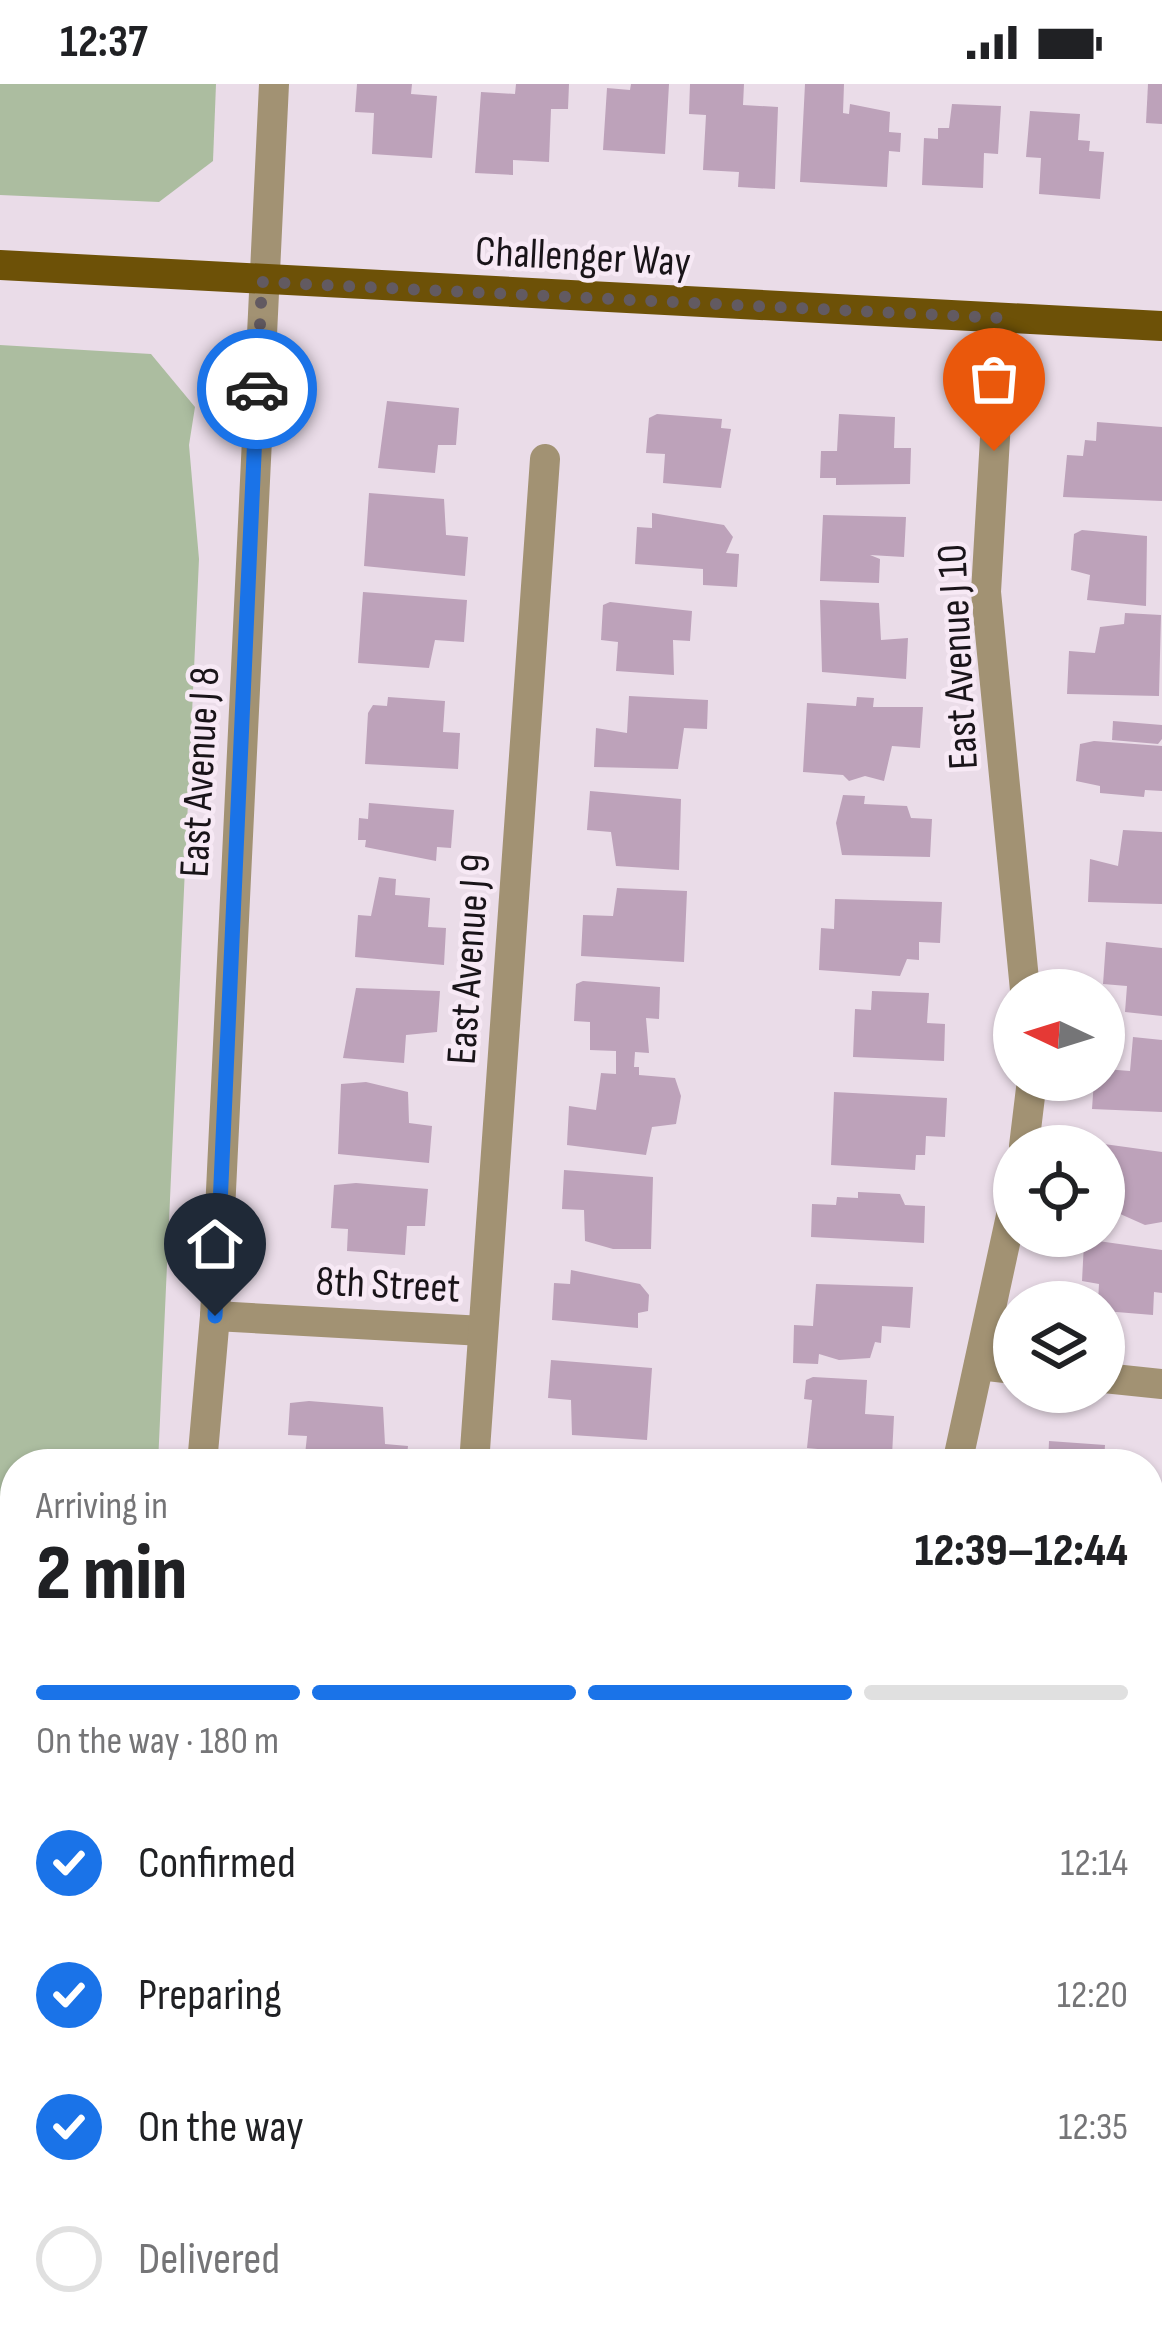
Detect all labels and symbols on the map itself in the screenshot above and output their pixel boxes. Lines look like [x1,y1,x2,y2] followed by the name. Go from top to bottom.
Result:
[474,226,692,289] street label: Challenger Way
[943,328,1045,451] pin
[197,329,317,449] courier
[927,543,990,771] street label: East Avenue J 10
[170,666,231,879] street label: East Avenue J 8
[437,852,502,1066] street label: East Avenue J 9
[993,969,1125,1101] north arrow
[164,1193,266,1316] pin
[314,1256,461,1315] street label: 8th Street

